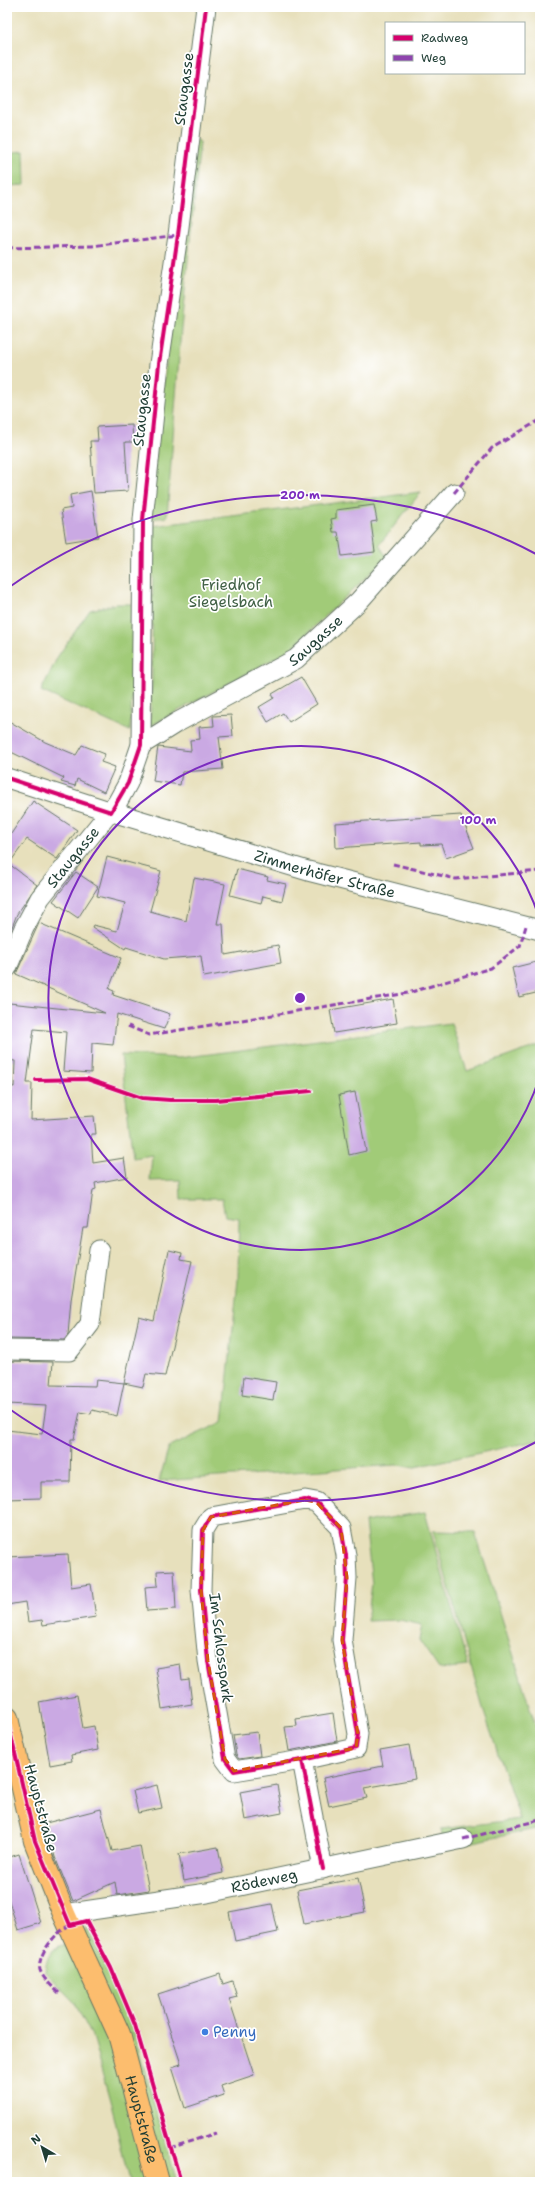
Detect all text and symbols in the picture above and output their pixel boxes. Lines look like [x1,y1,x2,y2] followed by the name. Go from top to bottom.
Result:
[385,22,525,74] legend
[421,30,468,46] text: Radweg
[421,50,446,66] text: Weg
[170,51,198,127] street label: Staugasse
[128,372,156,448] street label: Staugasse
[280,487,320,503] text: 200 m
[189,575,273,612] park label: Friedhof Siegelsbach
[285,611,347,671] street label: Saugasse
[460,812,497,828] text: 100 m
[42,822,104,892] street label: Staugasse
[252,845,397,903] street label: Zimmerhöfer Straße
[293,991,307,1005] centre of rings
[204,1592,238,1704] street label: Im Schlosspark
[20,1762,62,1854] street label: Hauptstraße
[229,1864,299,1898] street label: Rödeweg
[213,2022,256,2042] place label: Penny
[200,2027,210,2037] marker: Penny
[120,2073,163,2166] street label: Hauptstraße
[22,2127,62,2167] north arrow
[28,2131,44,2148] text: N

